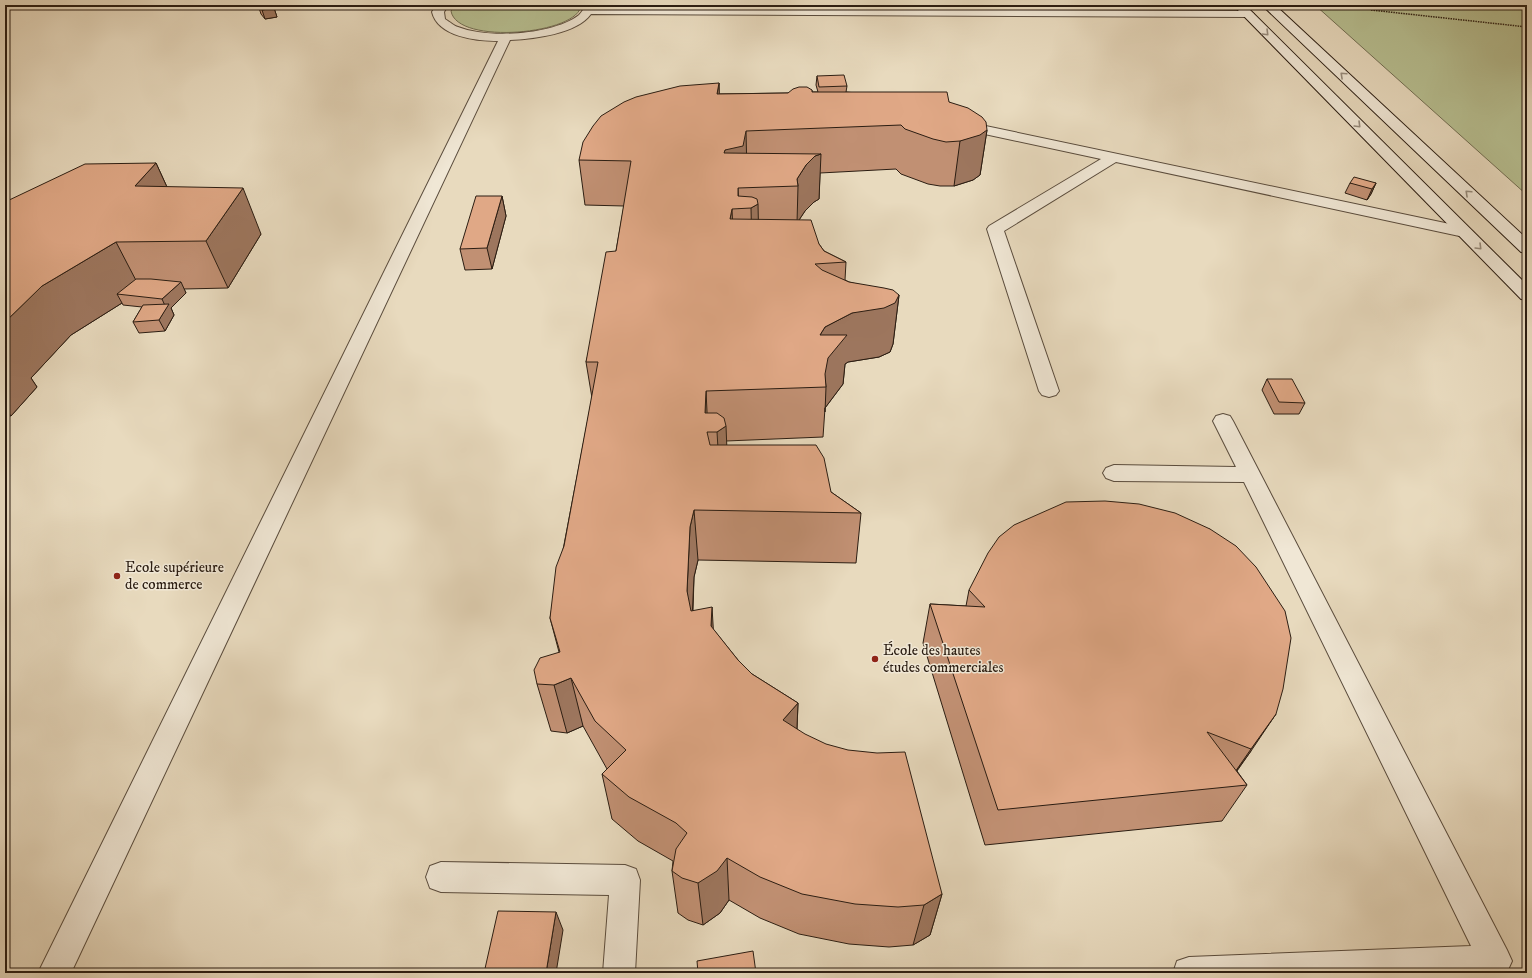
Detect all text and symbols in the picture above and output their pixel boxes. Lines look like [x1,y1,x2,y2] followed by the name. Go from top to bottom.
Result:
[1261,28,1269,36] one-way arrow
[1340,72,1348,80] one-way arrow
[1353,120,1361,128] one-way arrow
[1465,190,1473,198] one-way arrow
[1474,242,1482,250] one-way arrow
[125,558,224,594] place label: Ecole supérieure de commerce
[112,571,122,581] marker: Ecole supérieure de commerce
[883,641,1004,677] place label: École des hautes études commerciales
[870,654,880,664] marker: École des hautes études commerciales

